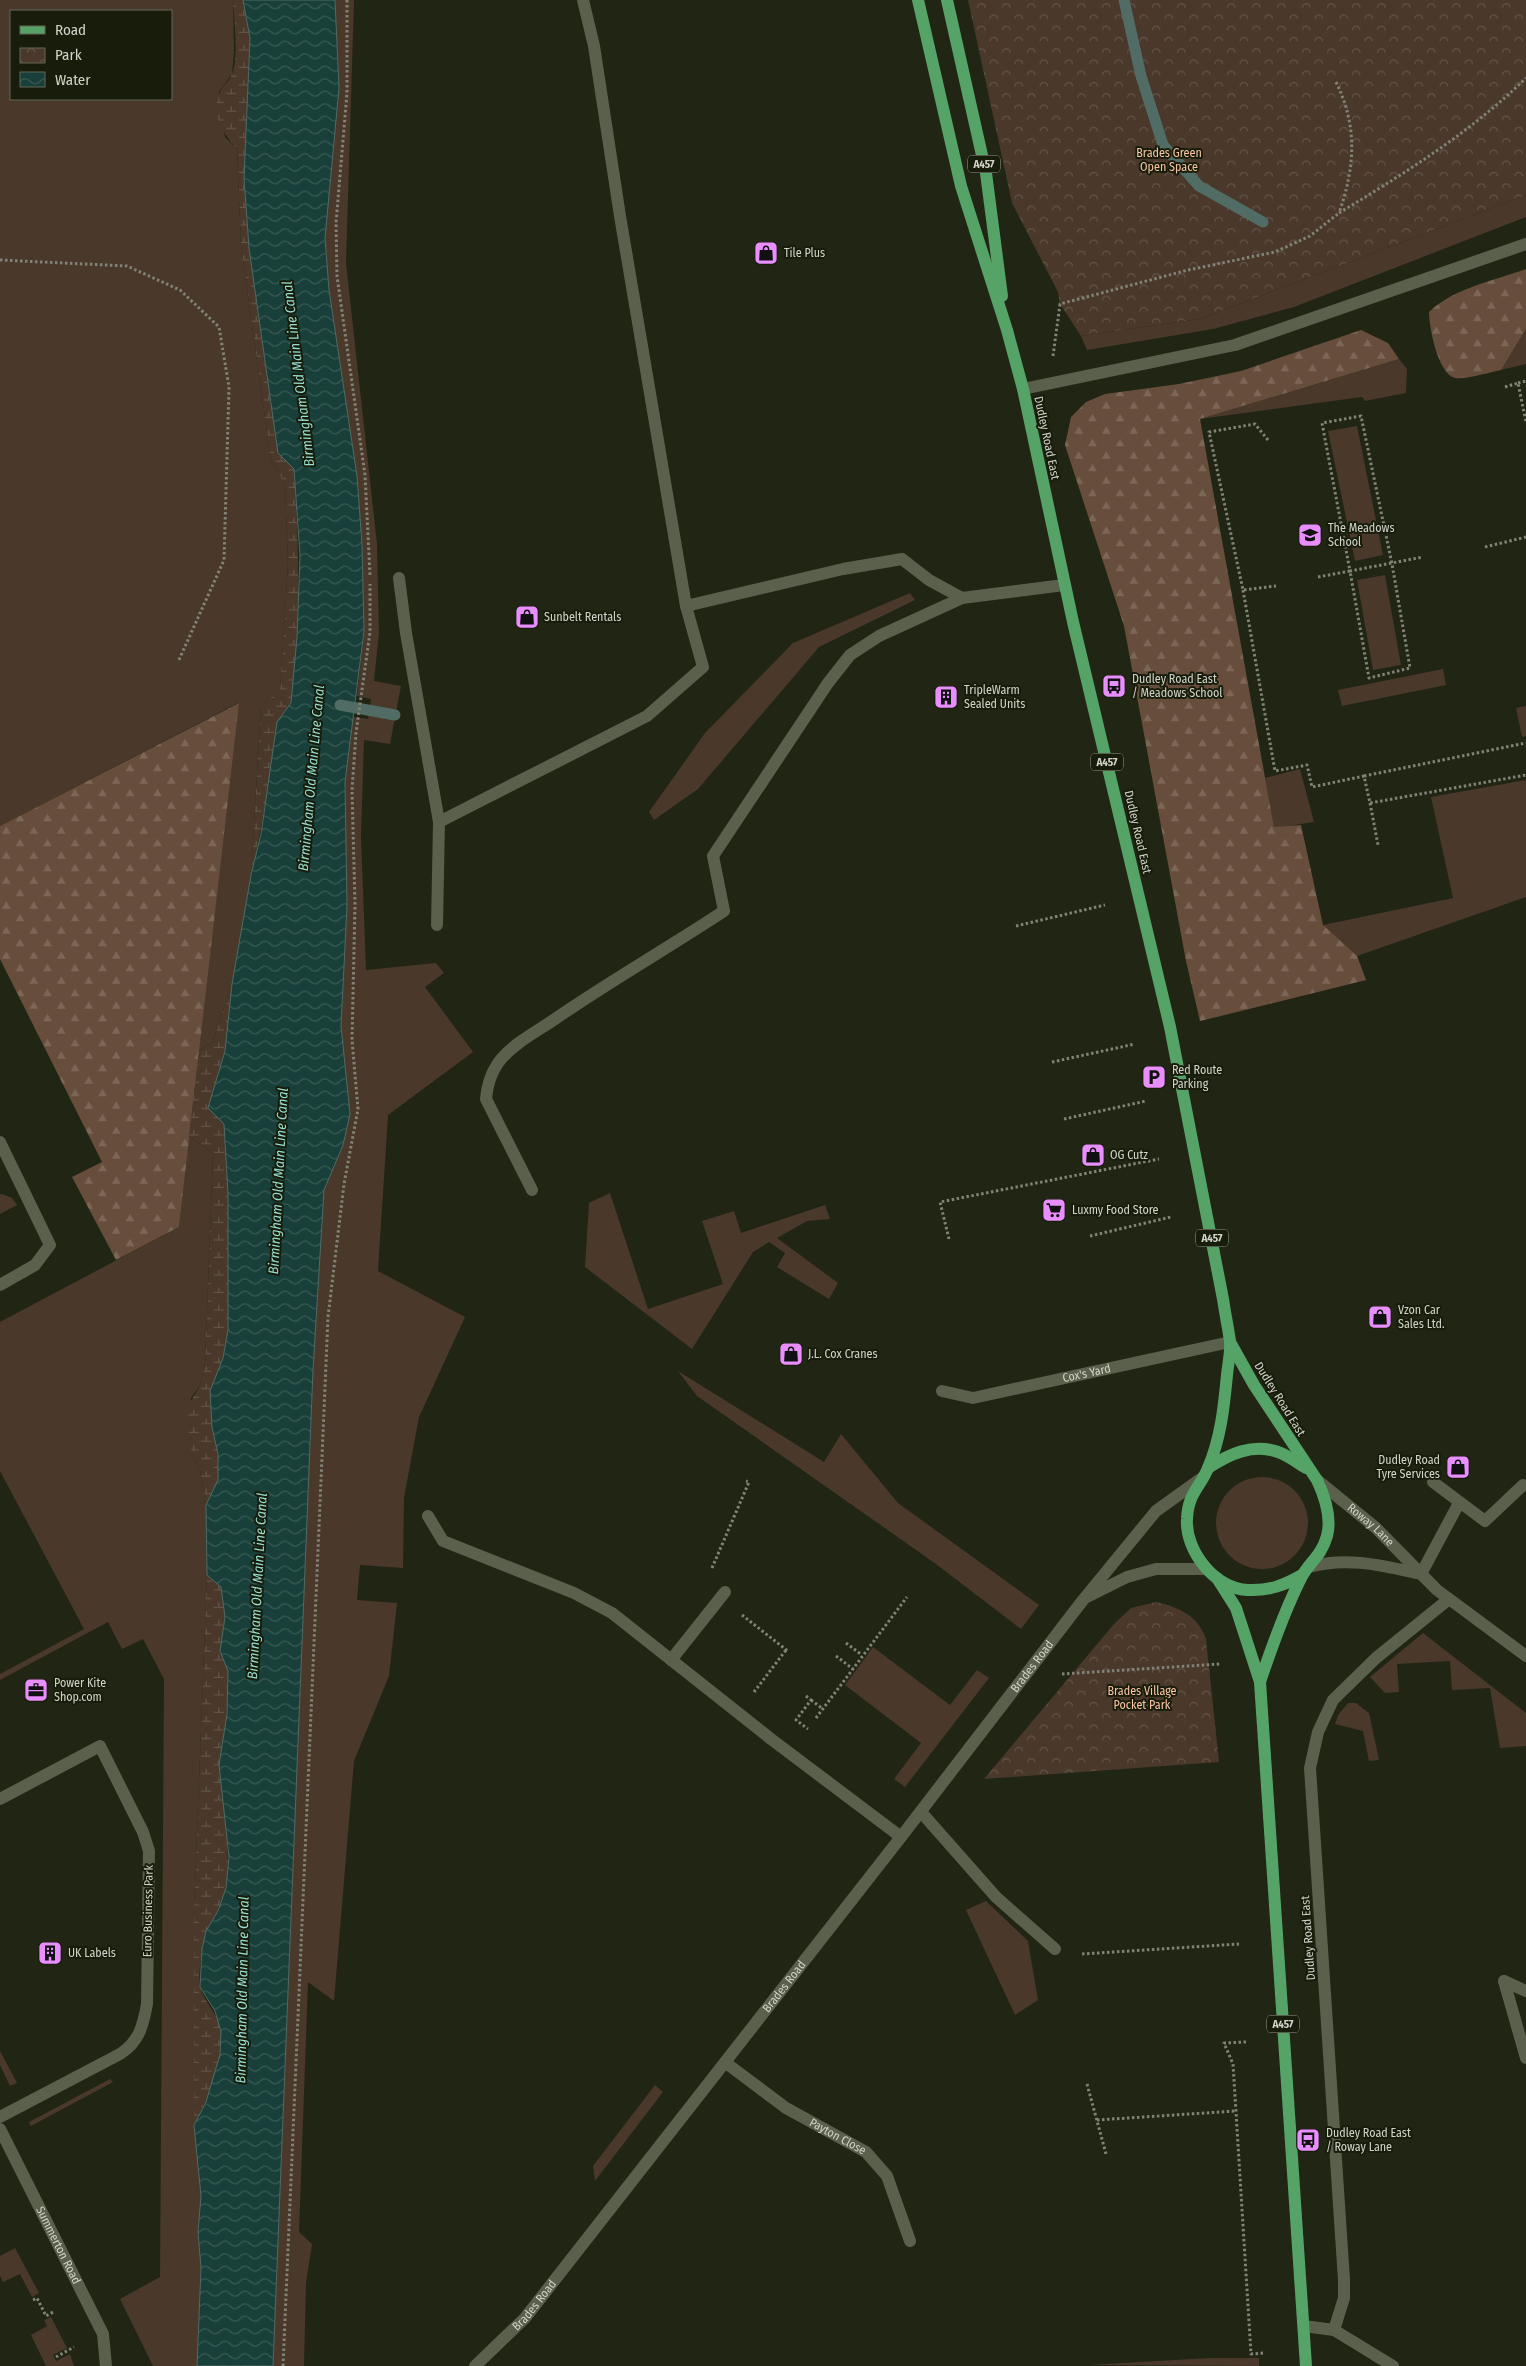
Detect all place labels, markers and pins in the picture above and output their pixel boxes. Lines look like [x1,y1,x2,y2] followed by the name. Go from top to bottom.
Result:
[753,240,779,266] shop icon: Tile Plus
[784,246,825,260] place label: Tile Plus
[1328,521,1395,549] place label: The Meadows School
[1297,522,1323,548] school or university icon: The Meadows School
[514,604,540,630] shop icon: Sunbelt Rentals
[544,610,621,624] place label: Sunbelt Rentals
[1132,672,1222,700] place label: Dudley Road East / Meadows School
[1101,673,1127,699] bus stop icon: Dudley Road East / Meadows School
[964,683,1025,711] place label: TripleWarm Sealed Units
[933,684,959,710] building icon: TripleWarm Sealed Units
[1172,1063,1222,1091] place label: Red Route Parking
[1141,1064,1167,1090] parking icon: Red Route Parking
[1080,1142,1106,1168] shop icon: OG Cutz
[1110,1148,1148,1162] place label: OG Cutz
[1041,1197,1067,1223] supermarket icon: Luxmy Food Store
[1072,1203,1159,1217] place label: Luxmy Food Store
[1398,1303,1445,1331] place label: Vzon Car Sales Ltd.
[1367,1304,1393,1330] shop icon: Vzon Car Sales Ltd.
[778,1341,804,1367] shop icon: J.L. Cox Cranes
[808,1347,878,1361] place label: J.L. Cox Cranes
[1377,1453,1440,1481] place label: Dudley Road Tyre Services
[1445,1454,1471,1480] shop icon: Dudley Road Tyre Services
[54,1676,106,1704] place label: Power Kite Shop.com
[23,1677,49,1703] office icon: Power Kite Shop.com
[37,1940,63,1966] building icon: UK Labels
[68,1946,116,1960] place label: UK Labels
[1326,2126,1411,2154] place label: Dudley Road East / Roway Lane
[1295,2127,1321,2153] bus stop icon: Dudley Road East / Roway Lane

